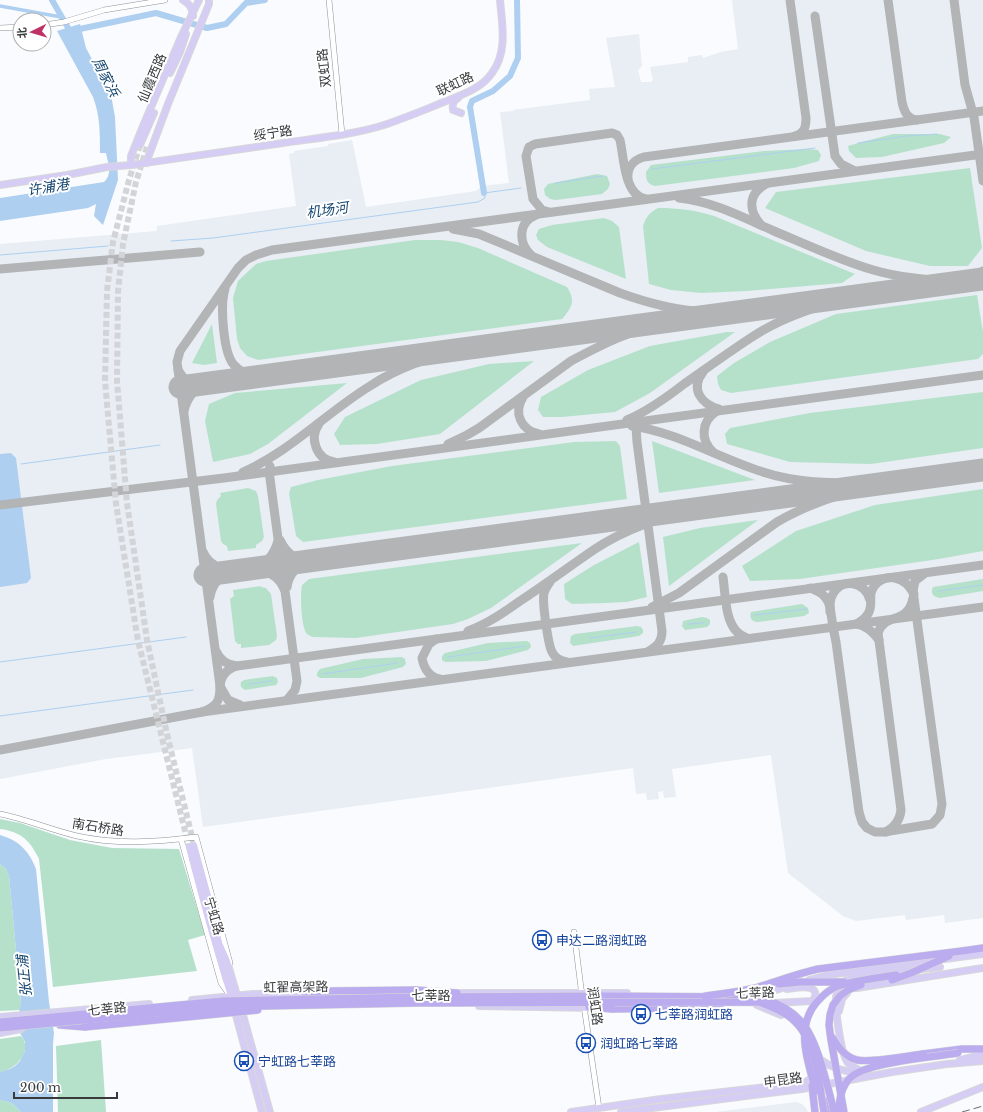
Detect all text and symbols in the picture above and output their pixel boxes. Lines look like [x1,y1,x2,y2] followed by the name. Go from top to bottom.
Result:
[12,12,52,52] north arrow
[15,27,29,39] text: 北
[314,48,334,88] street label: 双虹路
[134,51,170,105] street label: 仙霞西路
[88,54,124,101] water label: 周家浜
[434,68,476,100] street label: 联虹路
[252,122,294,144] street label: 绥宁路
[26,175,72,199] water label: 许浦港
[305,198,352,222] water label: 机场河
[71,815,125,839] street label: 南石桥路
[200,895,228,937] street label: 宁虹路
[531,929,553,951] bus stop icon: 申达二路润虹路
[556,932,647,949] place label: 申达二路润虹路
[13,952,35,998] water label: 张正浦
[263,978,329,996] street label: 虹翟高架路
[735,984,775,1002] street label: 七莘路
[584,985,606,1027] street label: 润虹路
[411,987,451,1004] street label: 七莘路
[87,999,127,1019] street label: 七莘路
[630,1003,652,1025] bus stop icon: 七莘路润虹路
[655,1006,733,1023] place label: 七莘路润虹路
[575,1032,597,1054] bus stop icon: 润虹路七莘路
[600,1035,678,1052] place label: 润虹路七莘路
[233,1050,255,1072] bus stop icon: 宁虹路七莘路
[258,1053,336,1070] place label: 宁虹路七莘路
[762,1069,804,1091] street label: 申昆路
[14,1074,117,1100] scale bar
[20,1080,61,1095] text: 200 m

